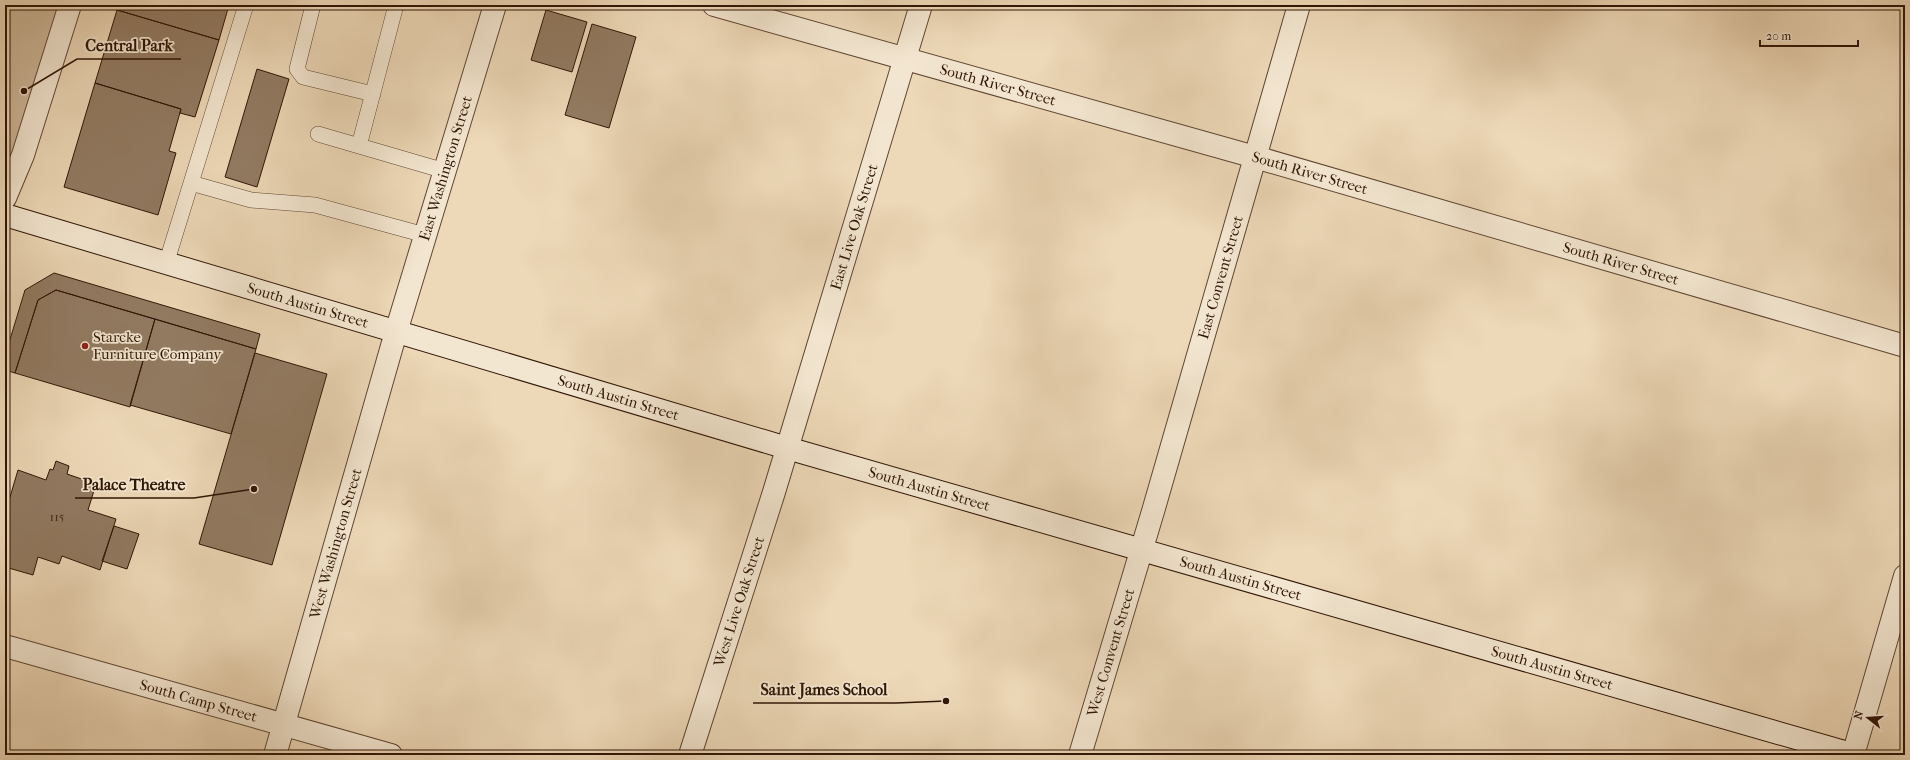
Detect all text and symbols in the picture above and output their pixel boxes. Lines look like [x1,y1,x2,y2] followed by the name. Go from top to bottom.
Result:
[1760,22,1858,48] scale bar
[1766,29,1791,43] text: 20 m
[77,31,181,59] callout: Central Park
[85,36,173,55] text: Central Park
[938,60,1059,110] street label: South River Street
[415,93,476,243] street label: East Washington Street
[1250,148,1370,198] street label: South River Street
[827,161,882,292] street label: East Live Oak Street
[1194,213,1247,341] street label: East Convent Street
[1561,238,1681,289] street label: South River Street
[245,279,371,332] street label: South Austin Street
[93,328,222,363] place label: Starcke Furniture Company
[80,341,90,351] marker: Starcke Furniture Company
[556,371,682,425] street label: South Austin Street
[866,463,993,515] street label: South Austin Street
[305,466,366,622] street label: West Washington Street
[75,470,194,498] callout: Palace Theatre
[83,475,185,494] text: Palace Theatre
[50,509,65,524] house number: 115
[709,534,768,670] street label: West Live Oak Street
[1178,552,1304,605] street label: South Austin Street
[1083,586,1139,720] street label: West Convent Street
[1489,642,1616,694] street label: South Austin Street
[138,675,260,726] street label: South Camp Street
[753,675,896,703] callout: Saint James School
[761,680,888,700] text: Saint James School
[1848,698,1888,738] north arrow
[1851,709,1867,721] text: N

